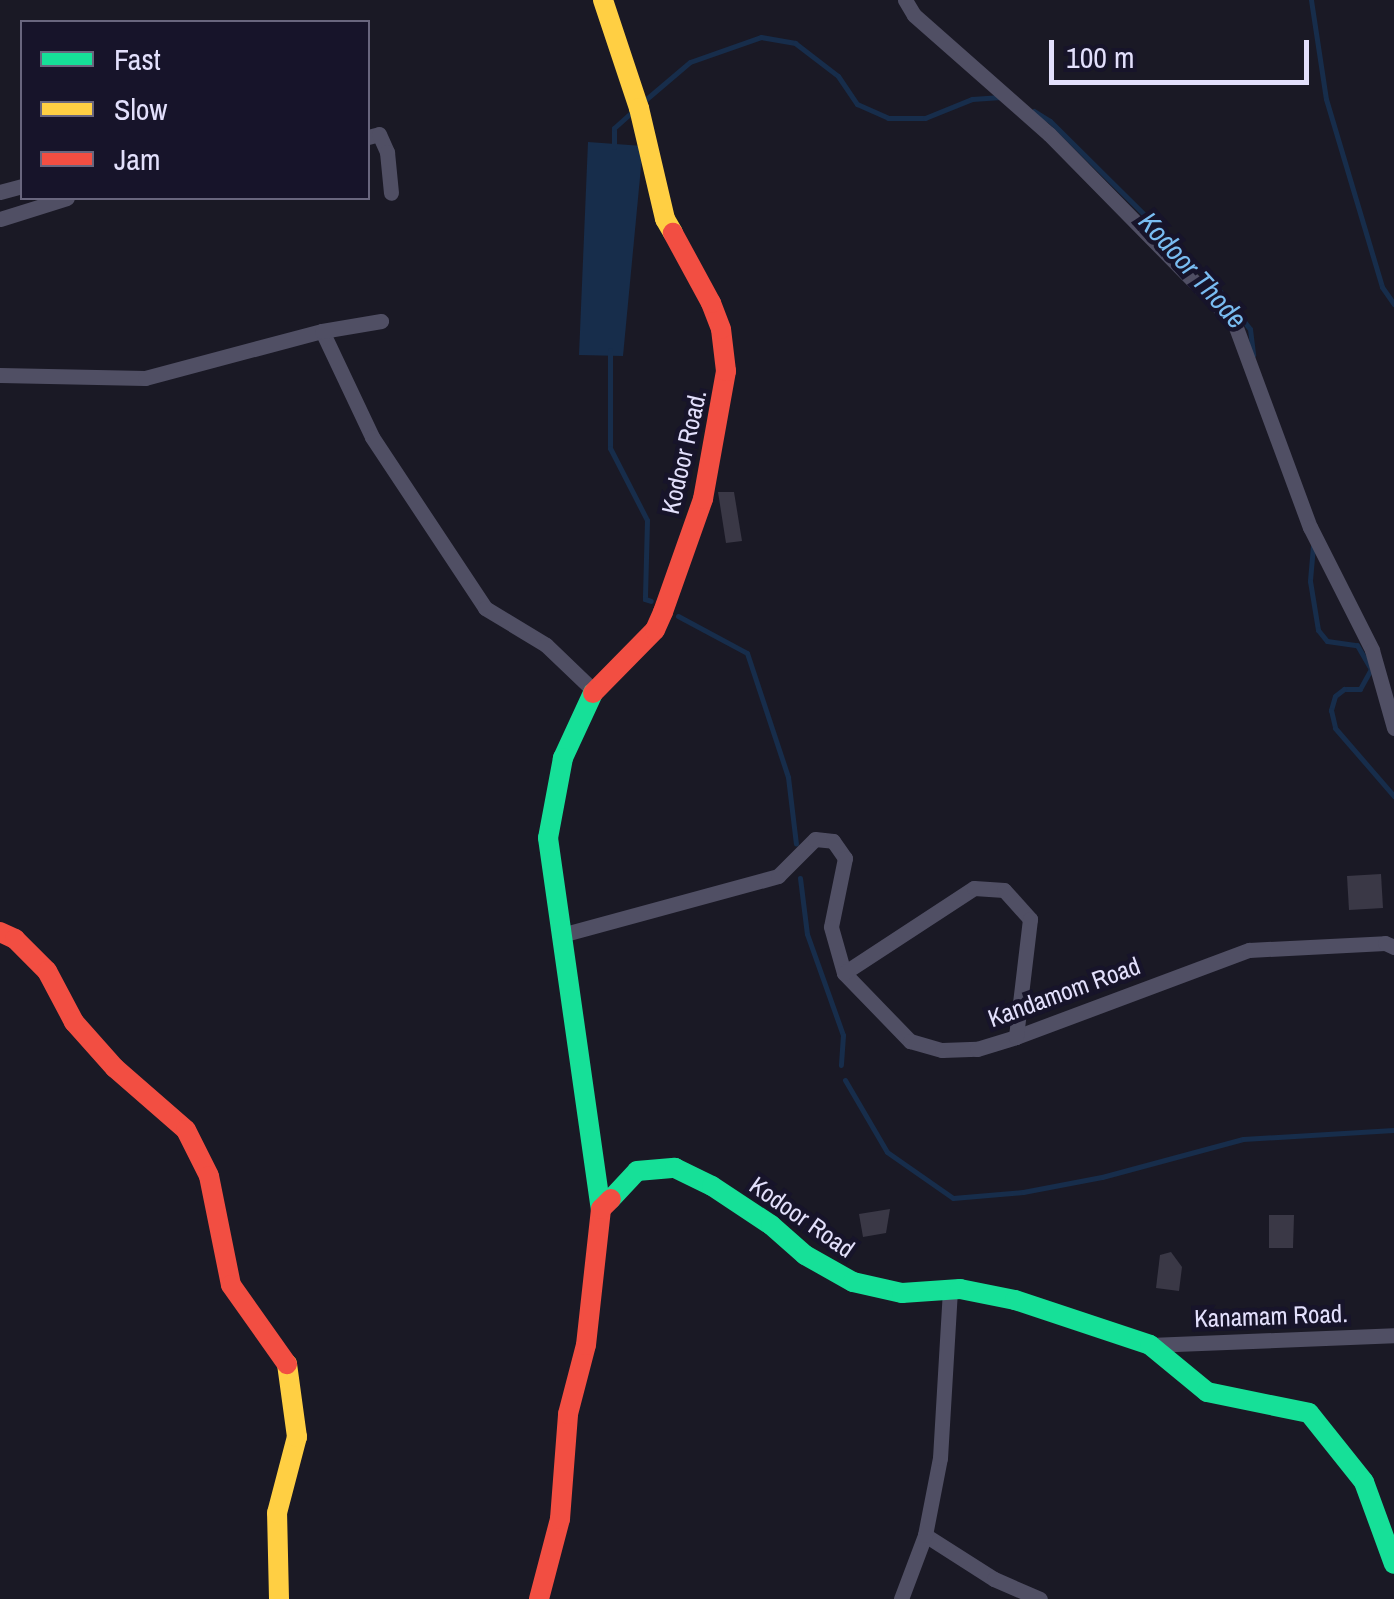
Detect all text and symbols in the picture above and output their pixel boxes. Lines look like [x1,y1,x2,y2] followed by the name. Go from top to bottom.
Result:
[20,20,370,200] legend
[1054,20,1314,82] scale bar
[1066,37,1134,77] text: 100 m
[114,39,161,79] text: Fast
[114,89,167,129] text: Slow
[114,139,160,179] text: Jam
[1132,205,1254,335] water label: Kodoor Thode
[655,387,713,517] street label: Kodoor Road.
[984,951,1144,1033] street label: Kandamom Road
[744,1170,860,1264] street label: Kodoor Road
[1194,1298,1348,1334] street label: Kanamam Road.

